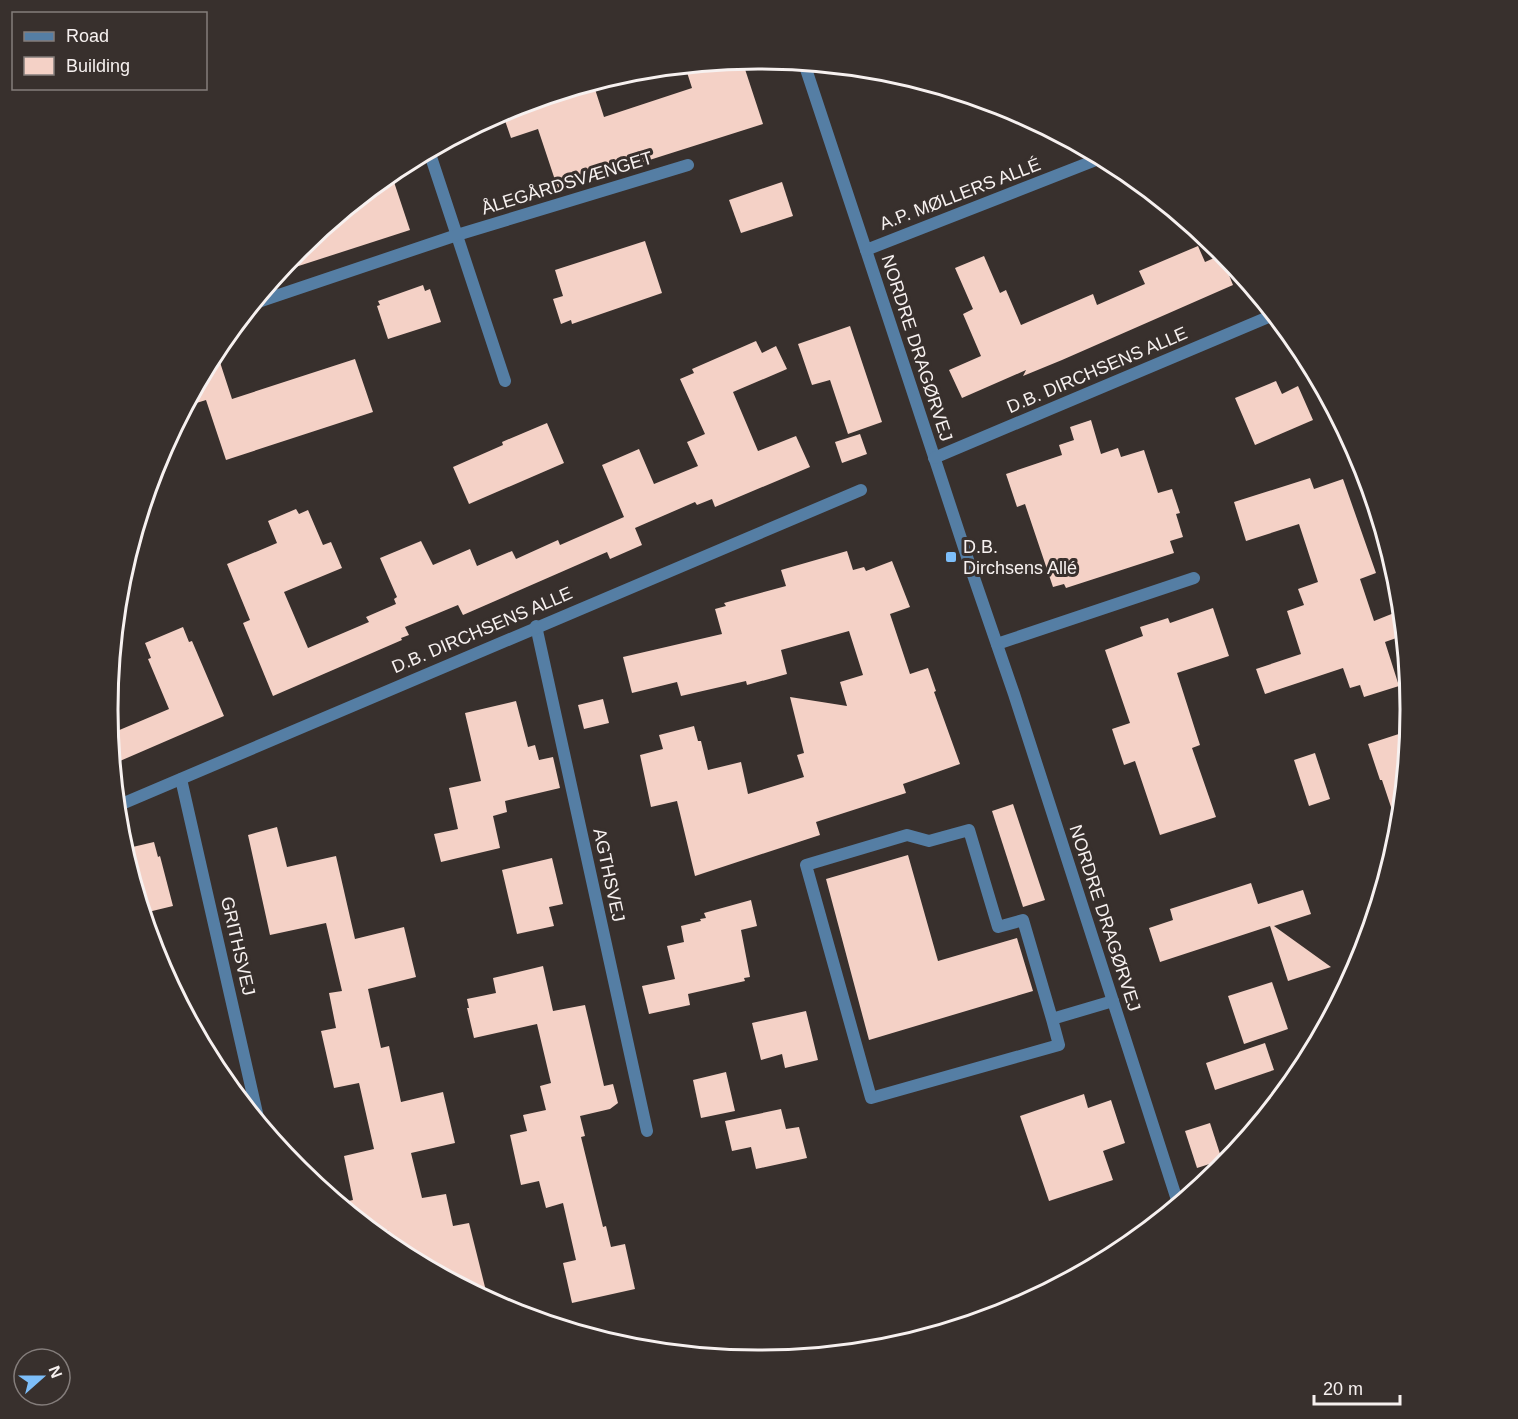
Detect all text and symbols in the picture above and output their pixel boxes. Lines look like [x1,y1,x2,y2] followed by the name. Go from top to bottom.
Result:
[12,12,207,90] legend
[66,26,109,46] text: Road
[66,56,130,76] text: Building
[479,147,655,219] street label: ÅLEGÅRDSVÆNGET
[877,154,1043,234] street label: A.P. MØLLERS ALLÉ
[877,252,957,444] street label: NORDRE DRAGØRVEJ
[1004,323,1190,417] street label: D.B. DIRCHSENS ALLE
[963,537,1077,578] place label: D.B. Dirchsens Allé
[944,550,958,564] marker: D.B. Dirchsens Allé
[389,583,575,677] street label: D.B. DIRCHSENS ALLE
[1065,822,1145,1014] street label: NORDRE DRAGØRVEJ
[589,826,629,924] street label: AGTHSVEJ
[217,895,259,997] street label: GRITHSVEJ
[12,1347,72,1407] north arrow
[46,1363,66,1380] text: N
[1314,1368,1400,1406] scale bar
[1323,1379,1363,1399] text: 20 m

